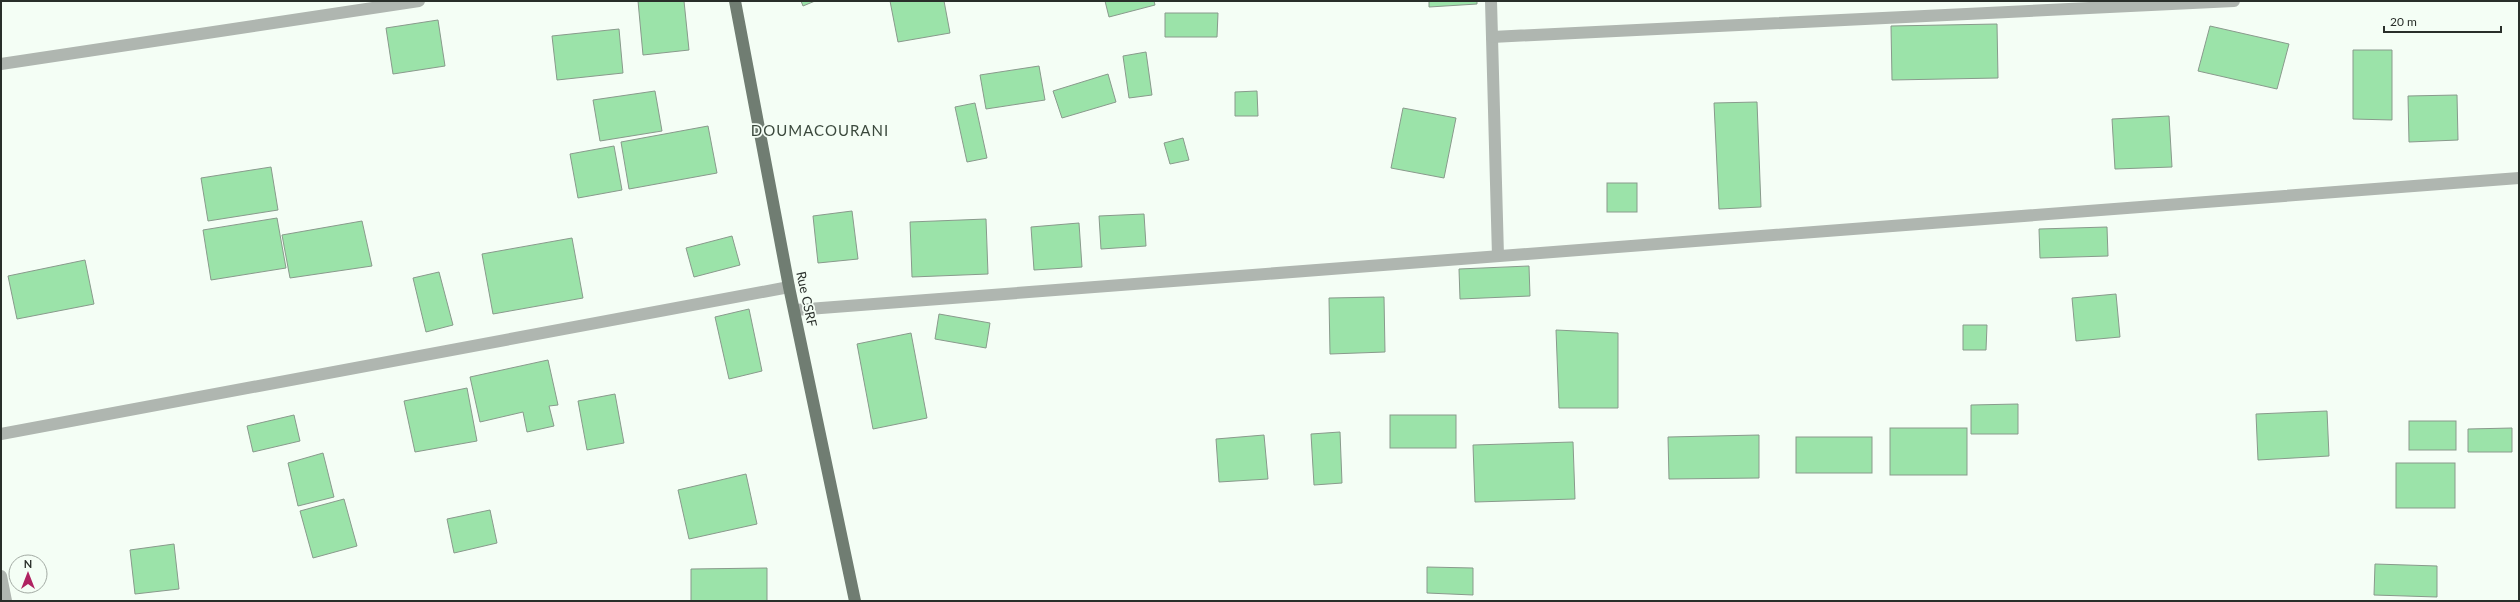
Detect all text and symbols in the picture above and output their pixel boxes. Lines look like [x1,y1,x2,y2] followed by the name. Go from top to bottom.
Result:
[2384,8,2501,34] scale bar
[2390,14,2417,29] text: 20 m
[751,121,889,139] district label: DOUMACOURANI
[793,270,821,328] street label: Rue CSRF
[8,554,48,594] north arrow
[24,557,32,570] text: N

